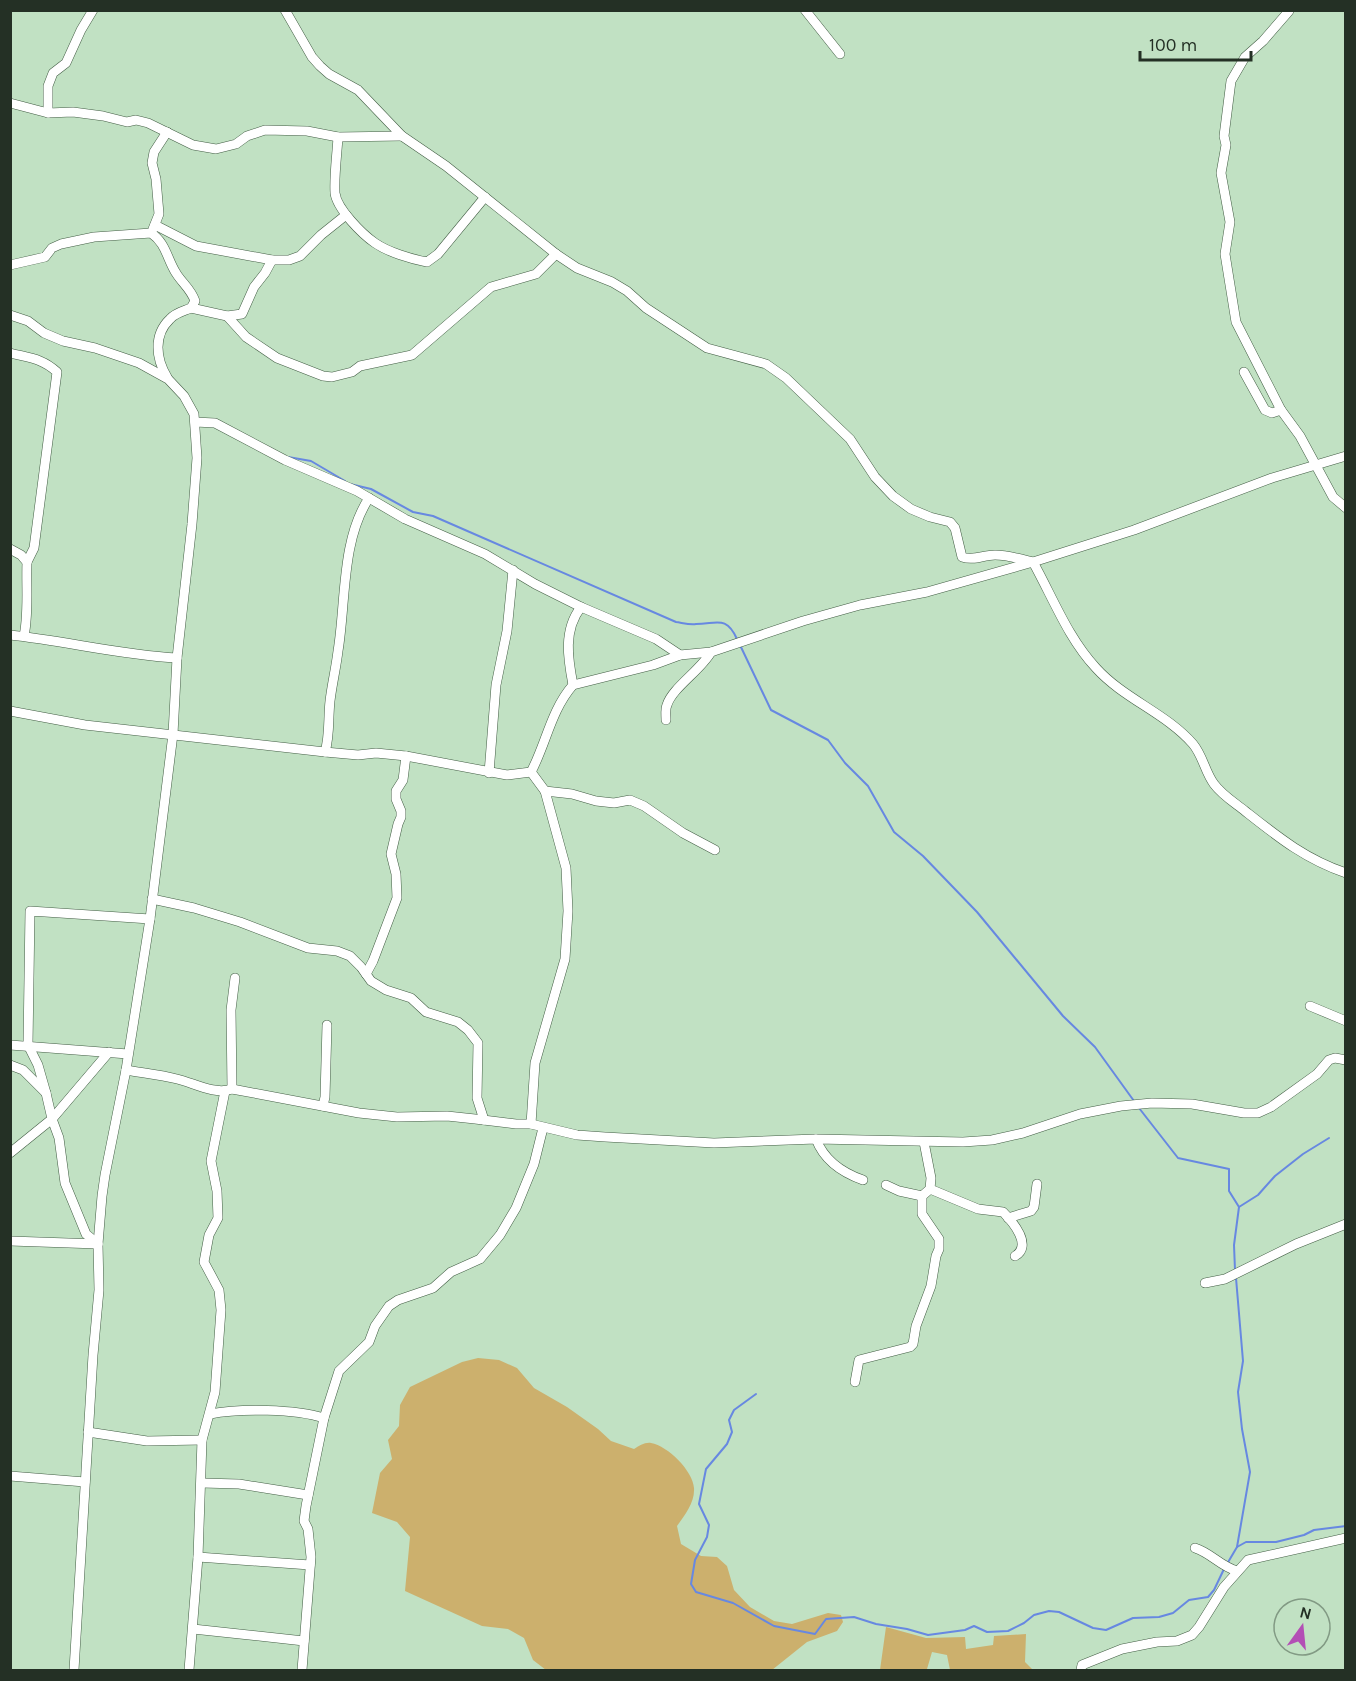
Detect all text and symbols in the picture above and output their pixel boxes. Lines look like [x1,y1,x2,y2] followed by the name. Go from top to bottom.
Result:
[1140,24,1251,62] scale bar
[1149,34,1197,56] text: 100 m
[1272,1597,1332,1657] north arrow
[1298,1602,1314,1624] text: N

